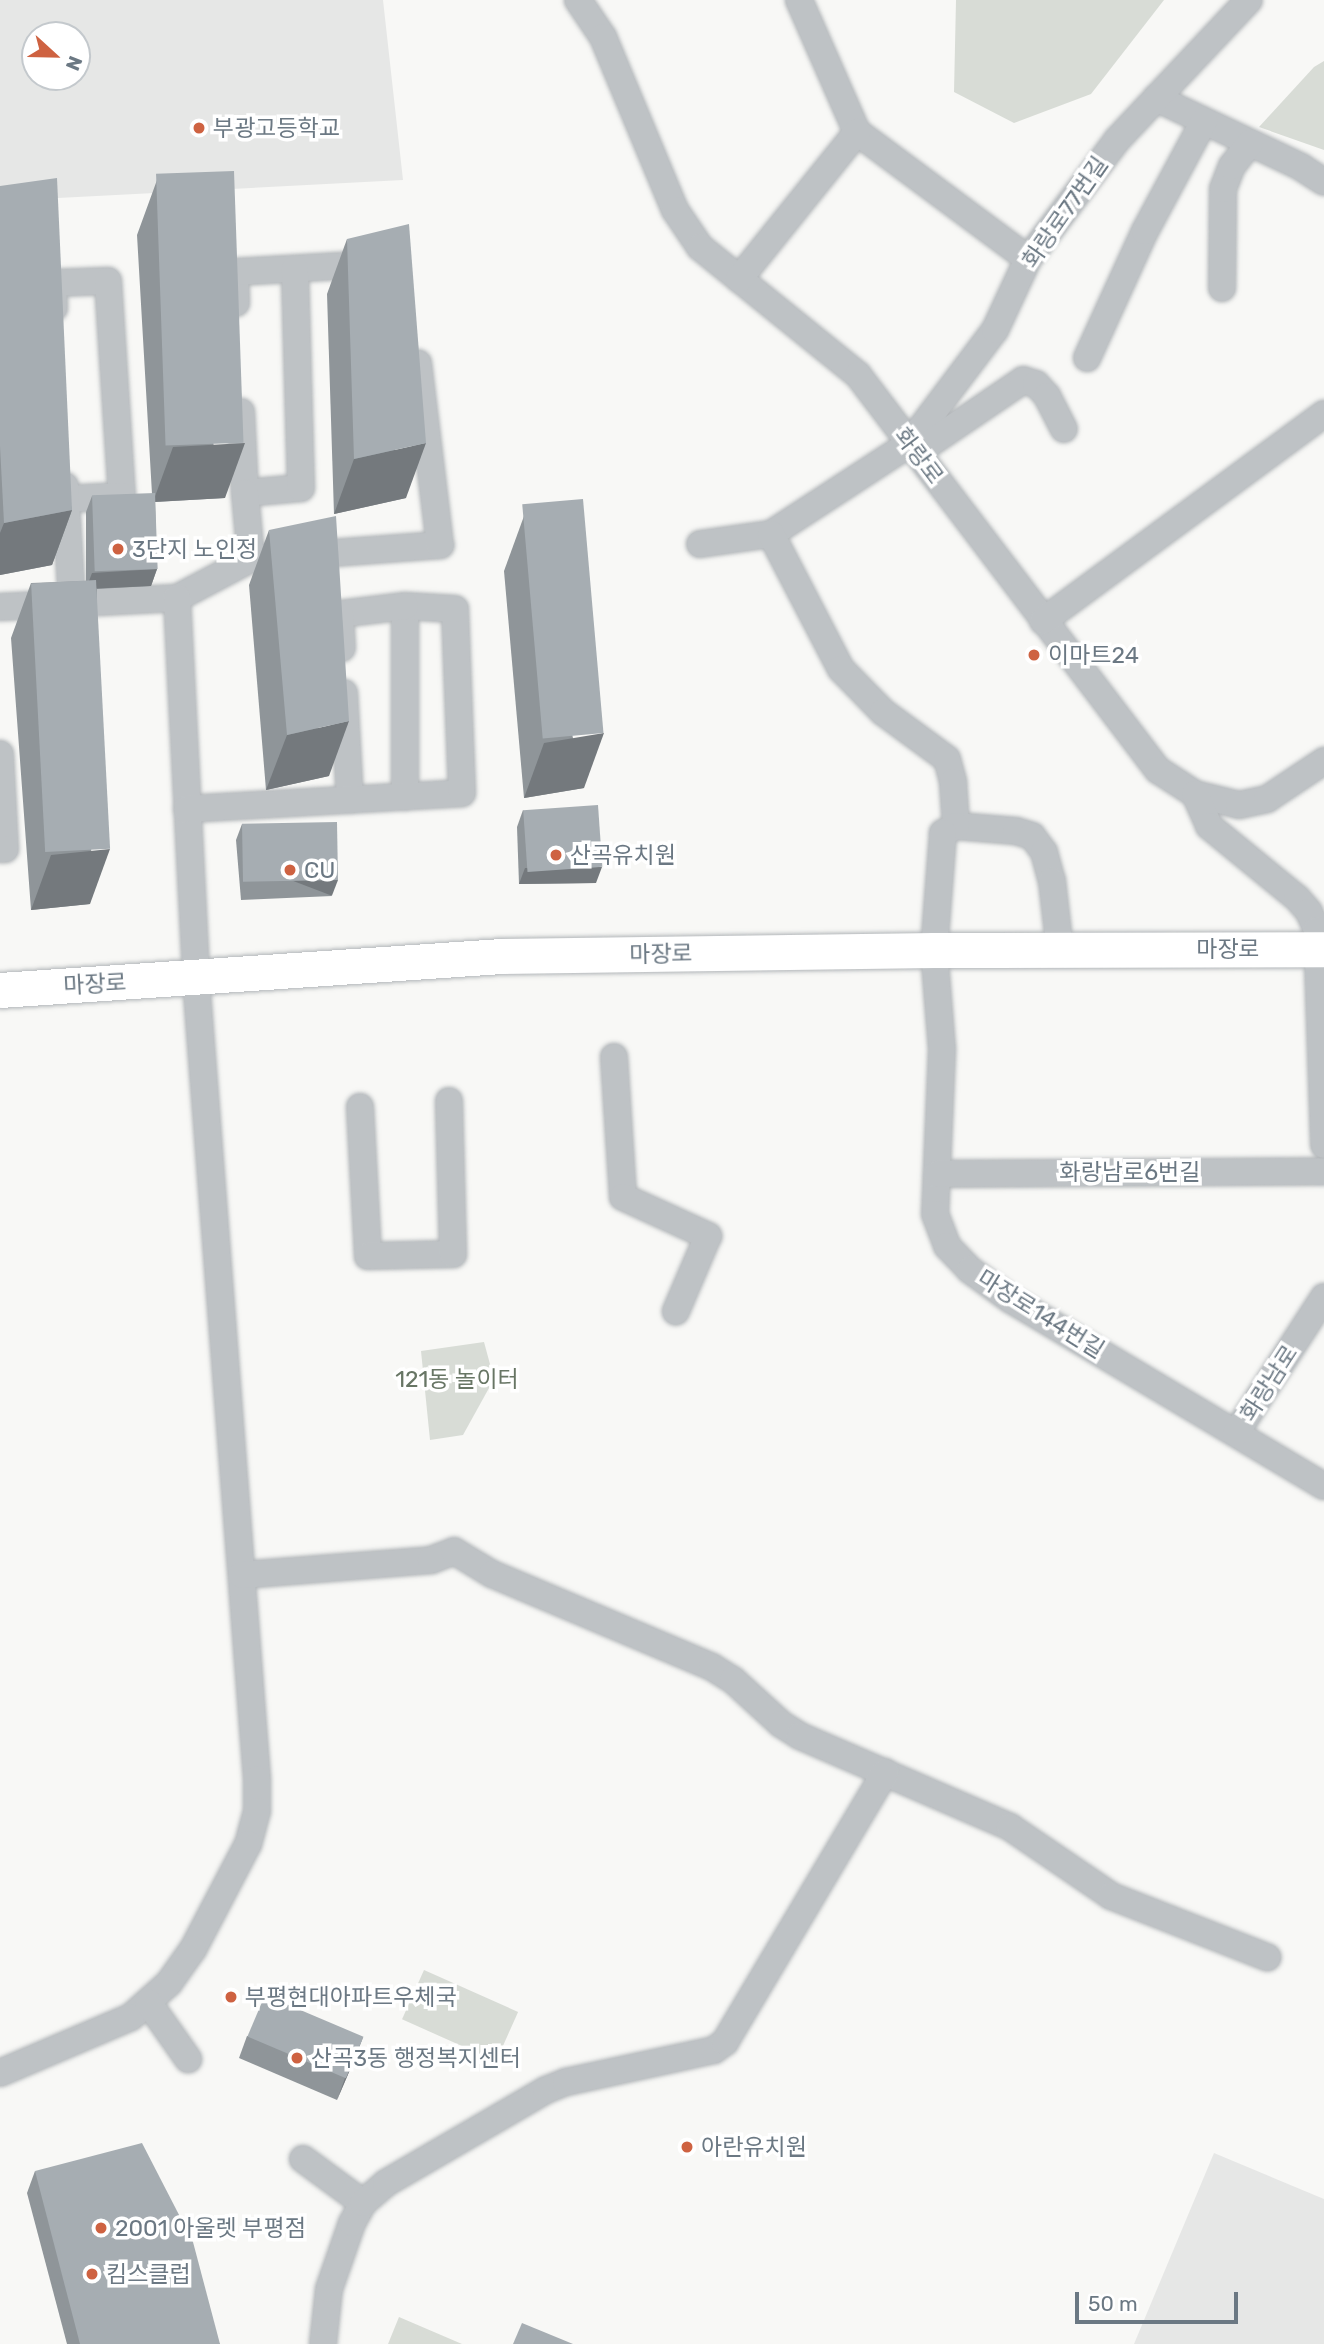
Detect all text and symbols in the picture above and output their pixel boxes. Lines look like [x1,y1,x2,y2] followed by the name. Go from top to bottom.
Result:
[21,21,91,91] north arrow
[61,53,87,74] text: N
[213,114,340,142] place label: 부광고등학교
[191,120,207,136] marker: 부광고등학교
[1017,151,1113,273] street label: 화랑로77번길
[889,422,949,490] street label: 화랑로
[132,535,257,563] place label: 3단지 노인정
[110,541,126,557] marker: 3단지 노인정
[1048,641,1139,669] place label: 이마트24
[1026,647,1042,663] marker: 이마트24
[570,841,676,869] place label: 산곡유치원
[548,847,564,863] marker: 산곡유치원
[304,856,335,884] place label: CU
[282,862,298,878] marker: CU
[1196,935,1260,963] street label: 마장로
[629,940,693,968] street label: 마장로
[63,969,127,999] street label: 마장로
[1060,1158,1200,1186] street label: 화랑남로6번길
[973,1264,1109,1364] street label: 마장로144번길
[1234,1340,1304,1426] street label: 화랑남로
[395,1365,519,1393] park label: 121동 놀이터
[245,1983,457,2011] place label: 부평현대아파트우체국
[223,1989,239,2005] marker: 부평현대아파트우체국
[311,2044,521,2072] place label: 산곡3동 행정복지센터
[289,2050,305,2066] marker: 산곡3동 행정복지센터
[701,2133,807,2161] place label: 아란유치원
[679,2139,695,2155] marker: 아란유치원
[115,2214,306,2242] place label: 2001 아울렛 부평점
[93,2220,109,2236] marker: 2001 아울렛 부평점
[106,2260,191,2288] place label: 킴스클럽
[84,2266,100,2282] marker: 킴스클럽
[1079,2278,1242,2322] scale bar
[1088,2291,1138,2316] text: 50 m

